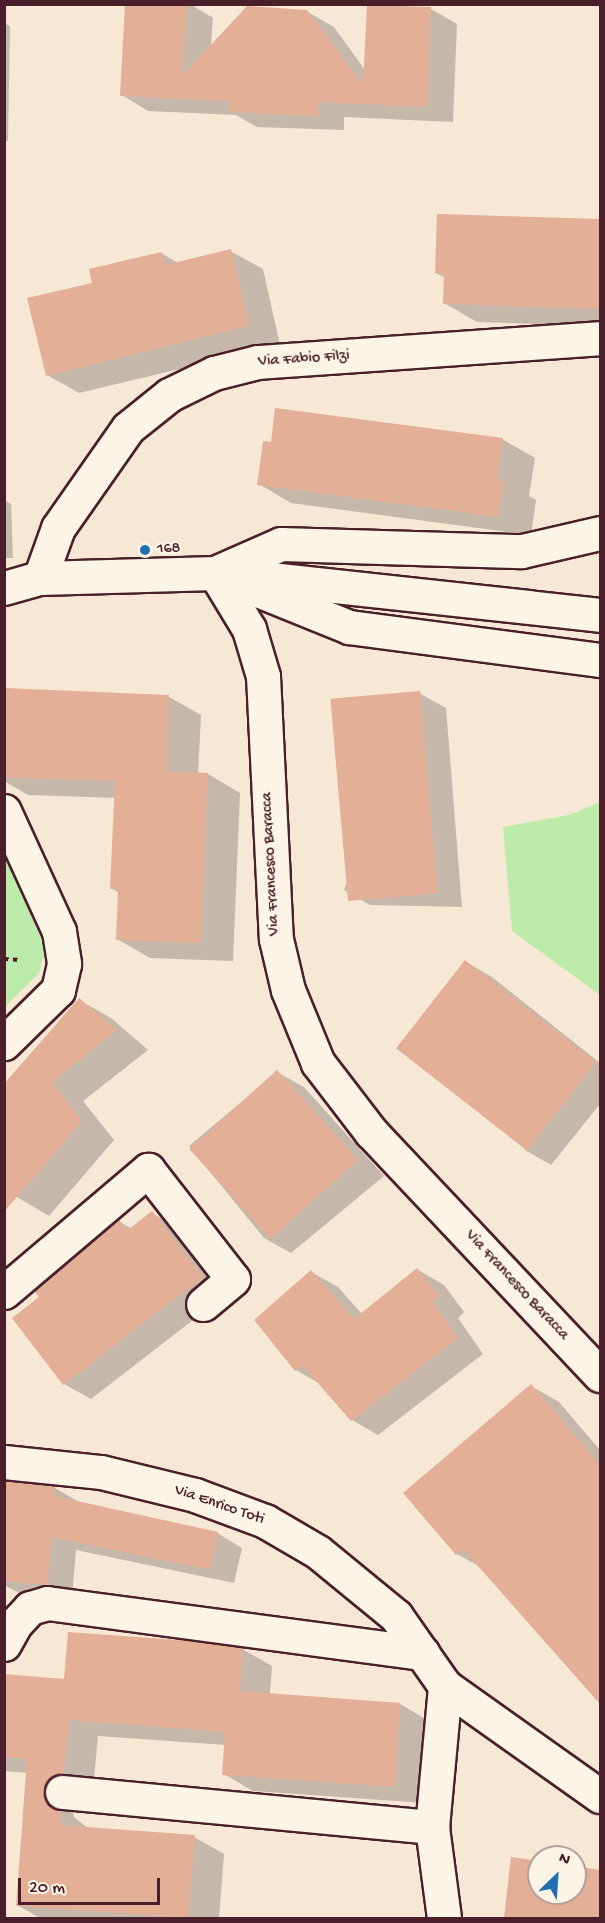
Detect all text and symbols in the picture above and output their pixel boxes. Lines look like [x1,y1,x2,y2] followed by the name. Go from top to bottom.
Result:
[258,347,350,373] street label: Via Fabio Filzi
[157,540,180,560] place label: 168
[138,543,152,557] marker: 168
[259,792,285,936] street label: Via Francesco Baracca
[460,1227,572,1345] street label: Via Francesco Baracca
[172,1482,266,1530] street label: Via Enrico Toti
[527,1845,587,1905] north arrow
[555,1849,573,1871] text: N
[21,1866,164,1904] scale bar
[29,1878,65,1899] text: 20 m

